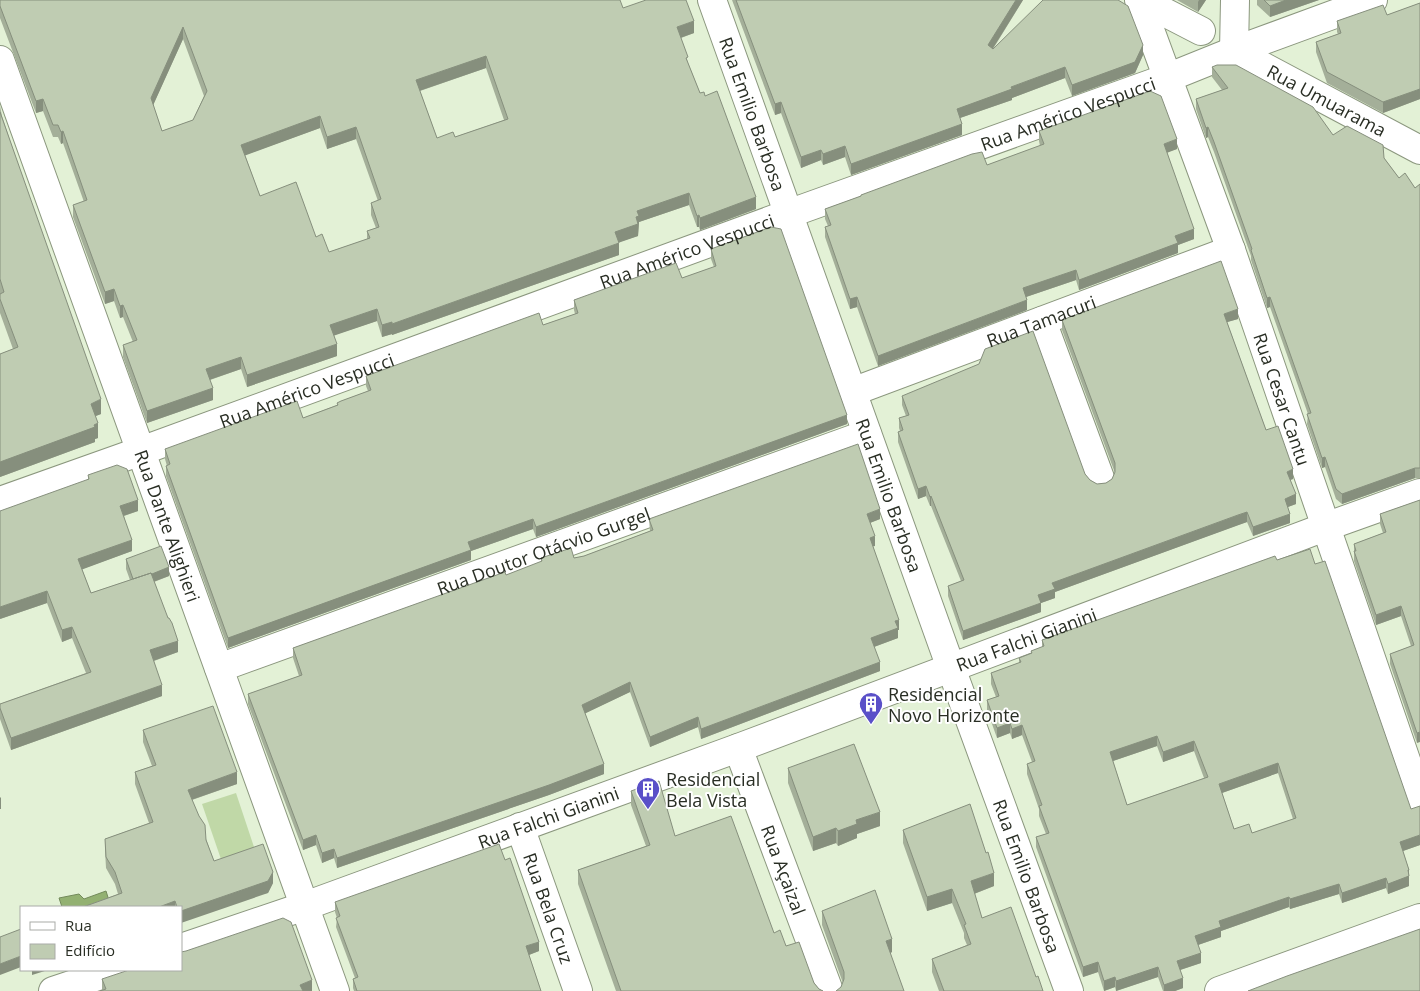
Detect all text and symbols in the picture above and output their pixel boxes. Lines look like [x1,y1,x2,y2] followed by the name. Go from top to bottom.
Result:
[714,34,791,194] street label: Rua Emilio Barbosa
[1263,59,1390,142] street label: Rua Umuarama
[977,71,1159,156] street label: Rua Américo Vespucci
[596,208,778,294] street label: Rua Américo Vespucci
[983,290,1099,353] street label: Rua Tamacuri
[1248,330,1316,469] street label: Rua Cesar Cantu
[216,347,397,433] street label: Rua Américo Vespucci
[851,415,928,576] street label: Rua Emilio Barbosa
[129,446,206,605] street label: Rua Dante Alighieri
[434,501,653,600] street label: Rua Doutor Otácvio Gurgel
[953,602,1100,677] street label: Rua Falchi Gianini
[888,682,1020,727] place label: Residencial Novo Horizonte
[858,691,884,725] building icon: Residencial Novo Horizonte
[666,767,760,812] place label: Residencial Bela Vista
[635,776,661,810] building icon: Residencial Bela Vista
[475,780,622,854] street label: Rua Falchi Gianini
[988,796,1066,956] street label: Rua Emilio Barbosa
[756,821,811,918] street label: Rua Açaizal
[518,849,579,967] street label: Rua Bela Cruz
[20,906,182,971] legend
[65,915,92,935] text: Rua
[65,940,115,960] text: Edifício

